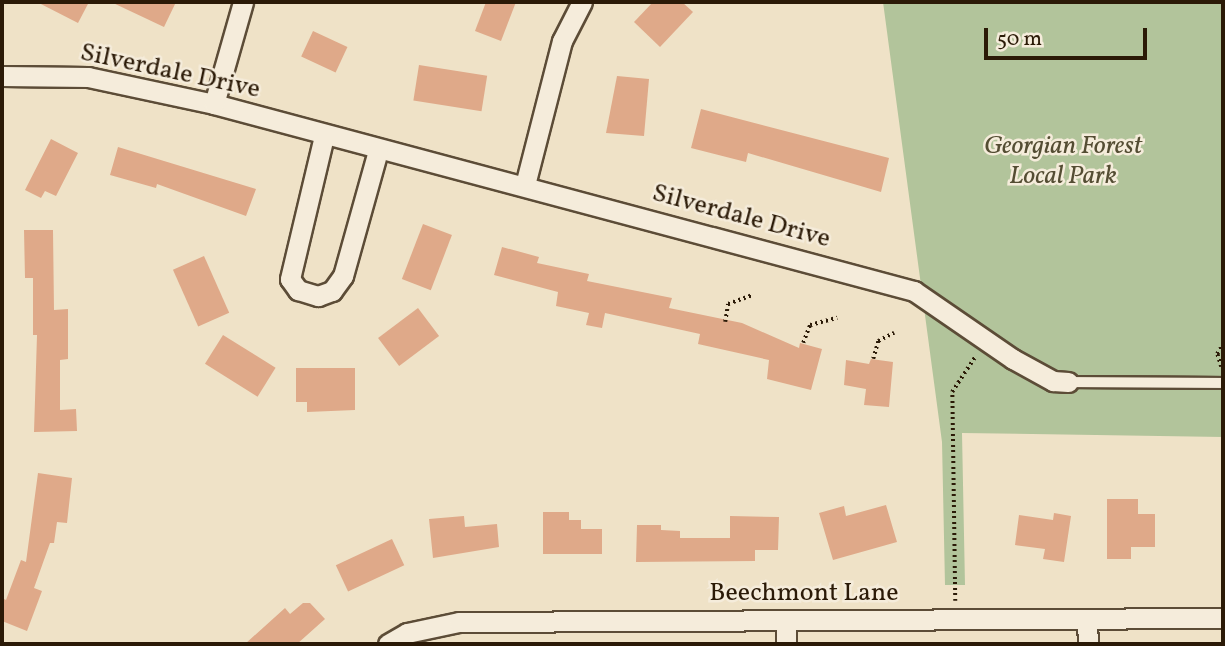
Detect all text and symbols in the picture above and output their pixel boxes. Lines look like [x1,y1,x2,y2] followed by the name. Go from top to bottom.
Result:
[987,14,1150,58] scale bar
[997,25,1042,54] text: 50 m
[77,38,263,106] street label: Silverdale Drive
[984,131,1142,192] park label: Georgian Forest Local Park
[649,178,833,256] street label: Silverdale Drive
[709,578,899,610] street label: Beechmont Lane

